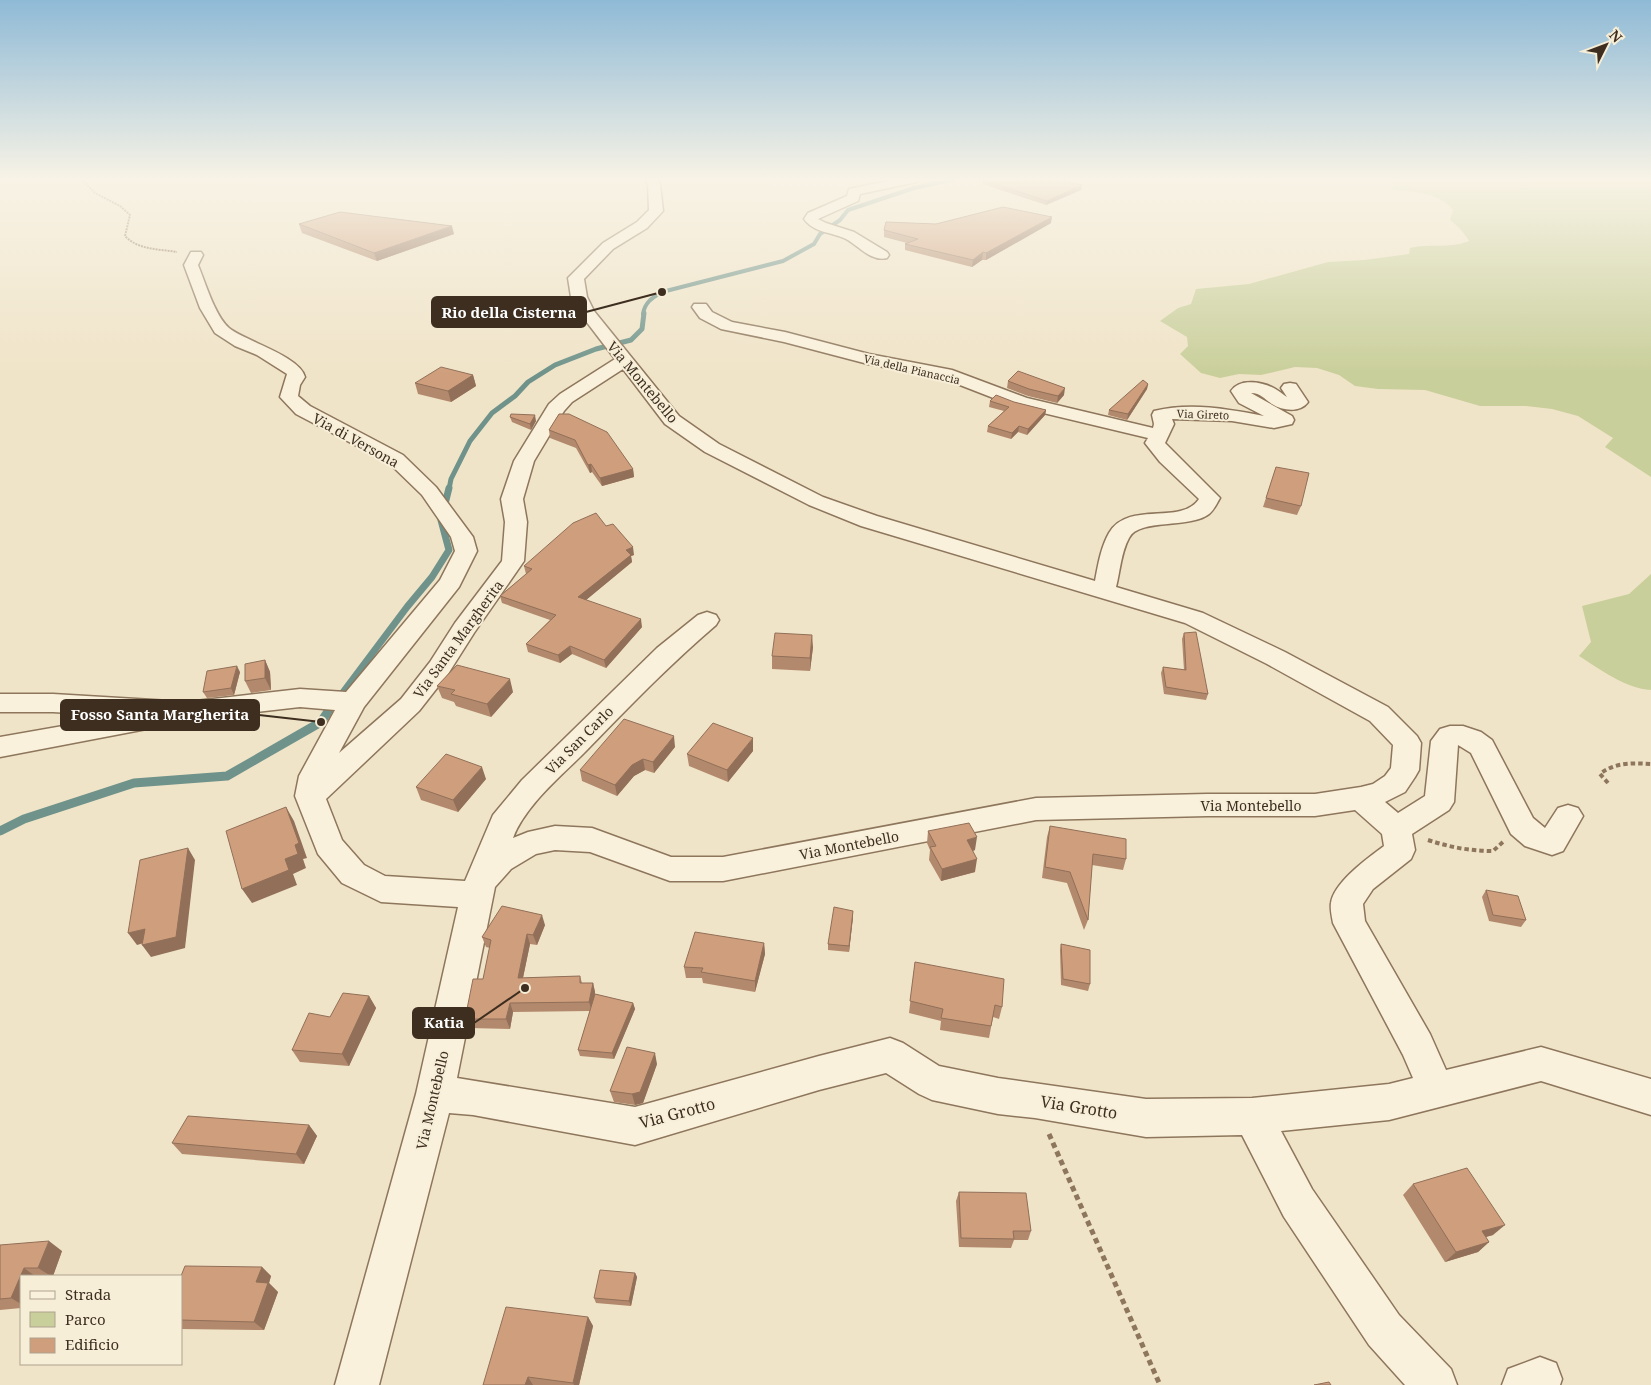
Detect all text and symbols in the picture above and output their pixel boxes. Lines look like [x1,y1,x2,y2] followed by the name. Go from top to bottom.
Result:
[1581,20,1631,70] north arrow
[1605,26,1627,46] text: N
[432,297,586,327] callout: Rio della Cisterna
[442,302,576,322] text: Rio della Cisterna
[603,337,683,427] street label: Via Montebello
[862,351,962,387] street label: Via della Pianaccia
[1176,406,1230,422] street label: Via Gireto
[309,408,403,472] street label: Via di Versona
[409,576,507,702] street label: Via Santa Margherita
[61,700,259,730] callout: Fosso Santa Margherita
[541,702,617,778] street label: Via San Carlo
[71,704,249,724] text: Fosso Santa Margherita
[1201,796,1301,815] street label: Via Montebello
[798,826,900,864] street label: Via Montebello
[413,1008,474,1038] callout: Katia
[424,1012,464,1032] text: Katia
[411,1049,453,1151] street label: Via Montebello
[1039,1090,1119,1124] street label: Via Grotto
[637,1092,717,1134] street label: Via Grotto
[20,1275,182,1365] legend
[65,1284,111,1304] text: Strada
[65,1309,106,1329] text: Parco
[65,1334,119,1354] text: Edificio

